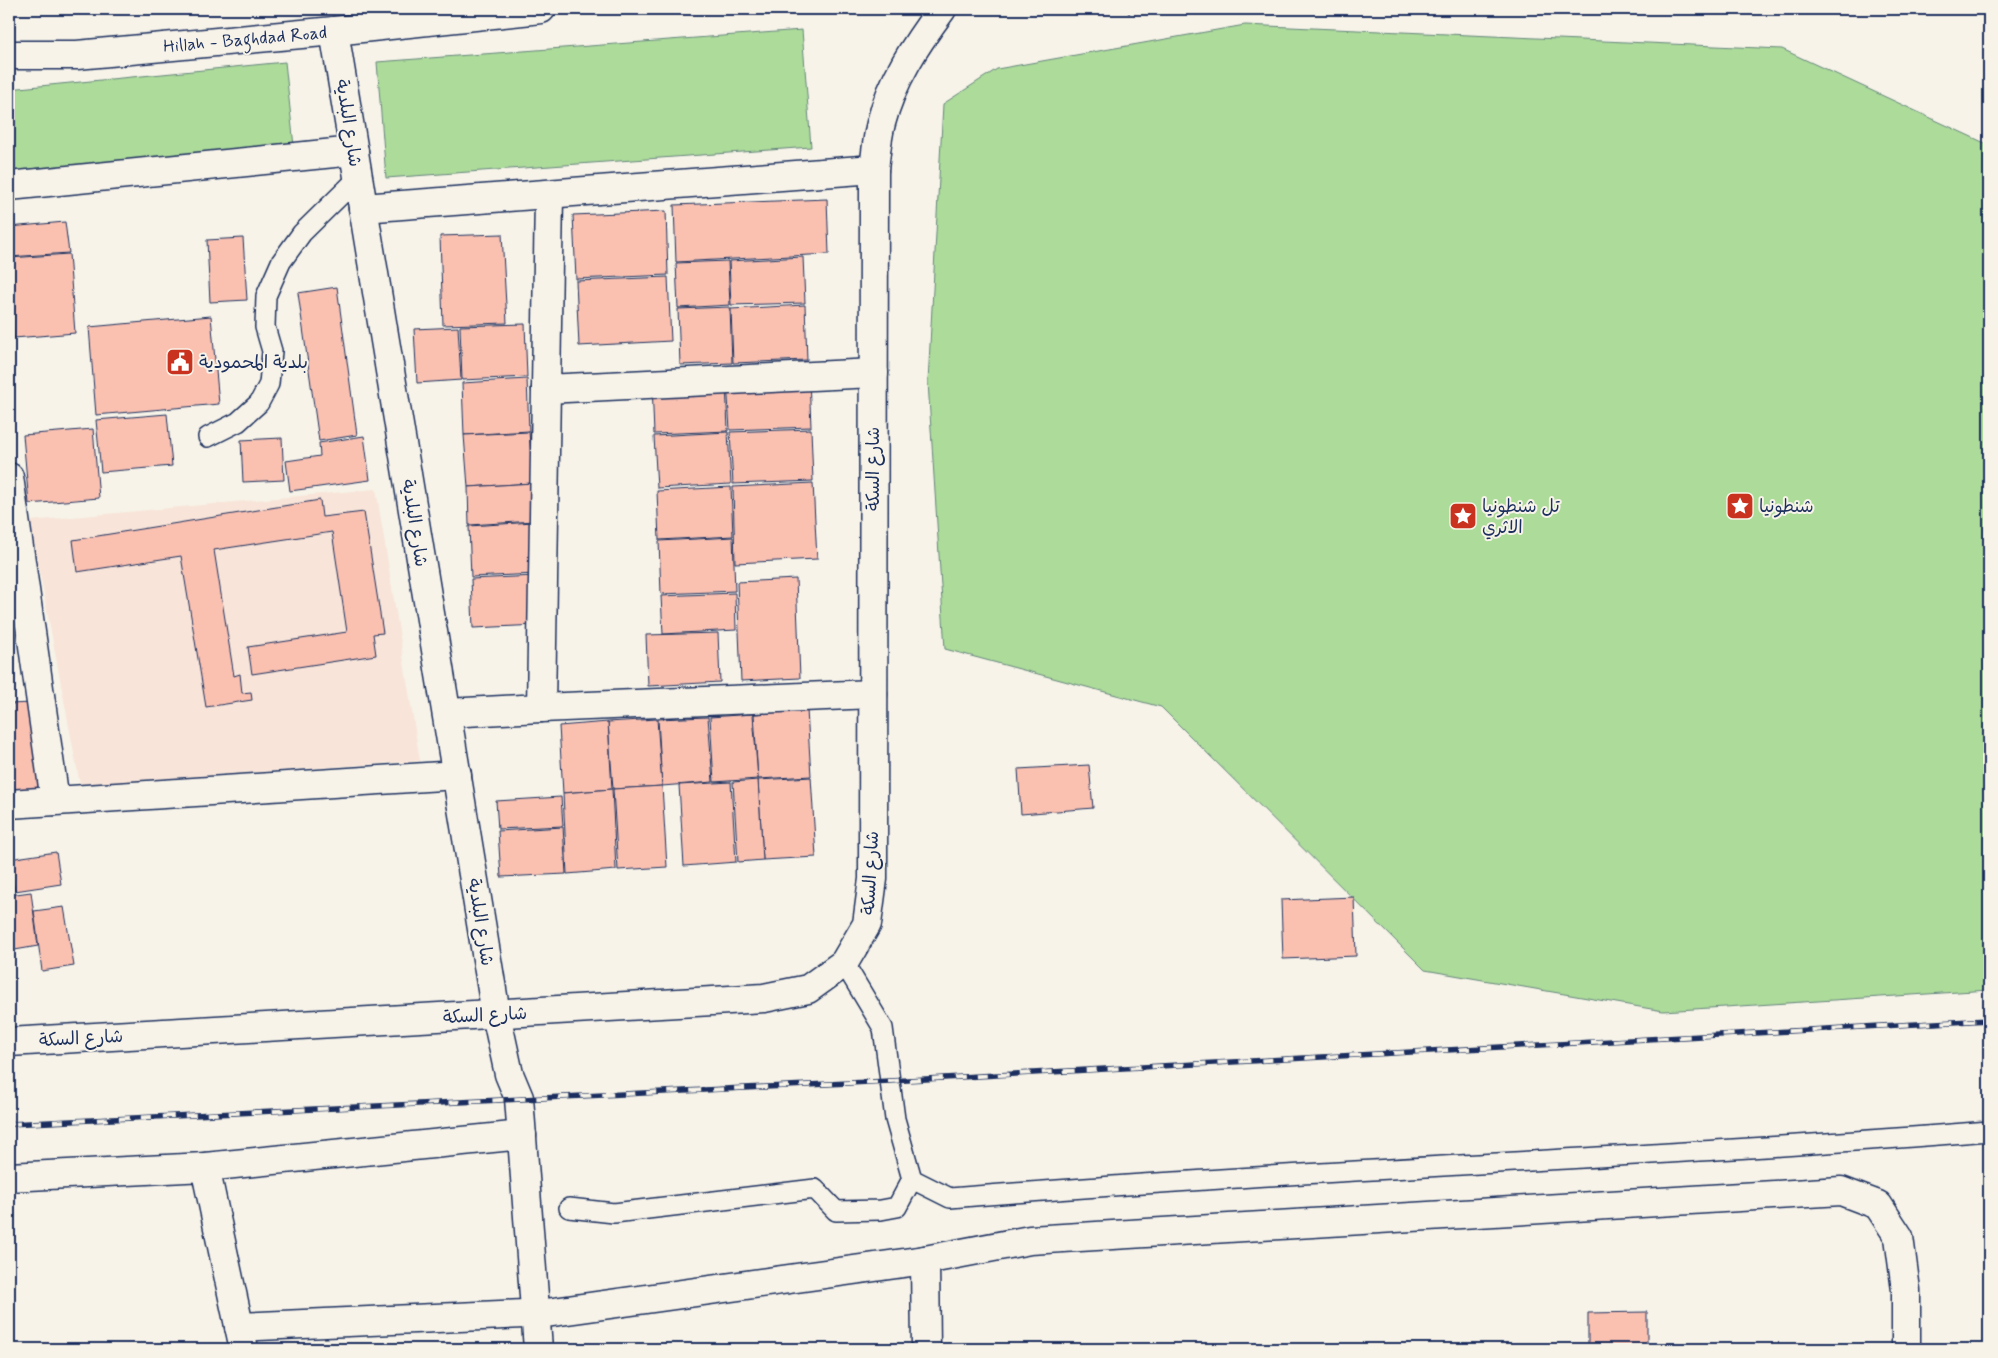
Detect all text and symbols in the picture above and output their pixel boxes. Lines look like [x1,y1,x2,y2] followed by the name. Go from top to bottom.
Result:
[162,21,328,61] street label: Hillah - Baghdad Road
[329,78,367,169] street label: شارع البلدية
[165,347,195,377] public building icon: بلدية المحمودية
[199,351,308,375] place label: بلدية المحمودية
[862,427,886,511] street label: شارع السكة
[395,478,433,569] street label: شارع البلدية
[1725,491,1755,521] place icon: شنطونيا
[1482,495,1560,540] place label: تل شنطونيا الاثري
[1759,495,1814,519] place label: شنطونيا
[1448,501,1478,531] place icon: تل شنطونيا الاثري
[857,830,885,916] street label: شارع السكة
[461,877,499,968] street label: شارع البلدية
[442,1002,528,1030] street label: شارع السكة
[38,1025,124,1053] street label: شارع السكة

